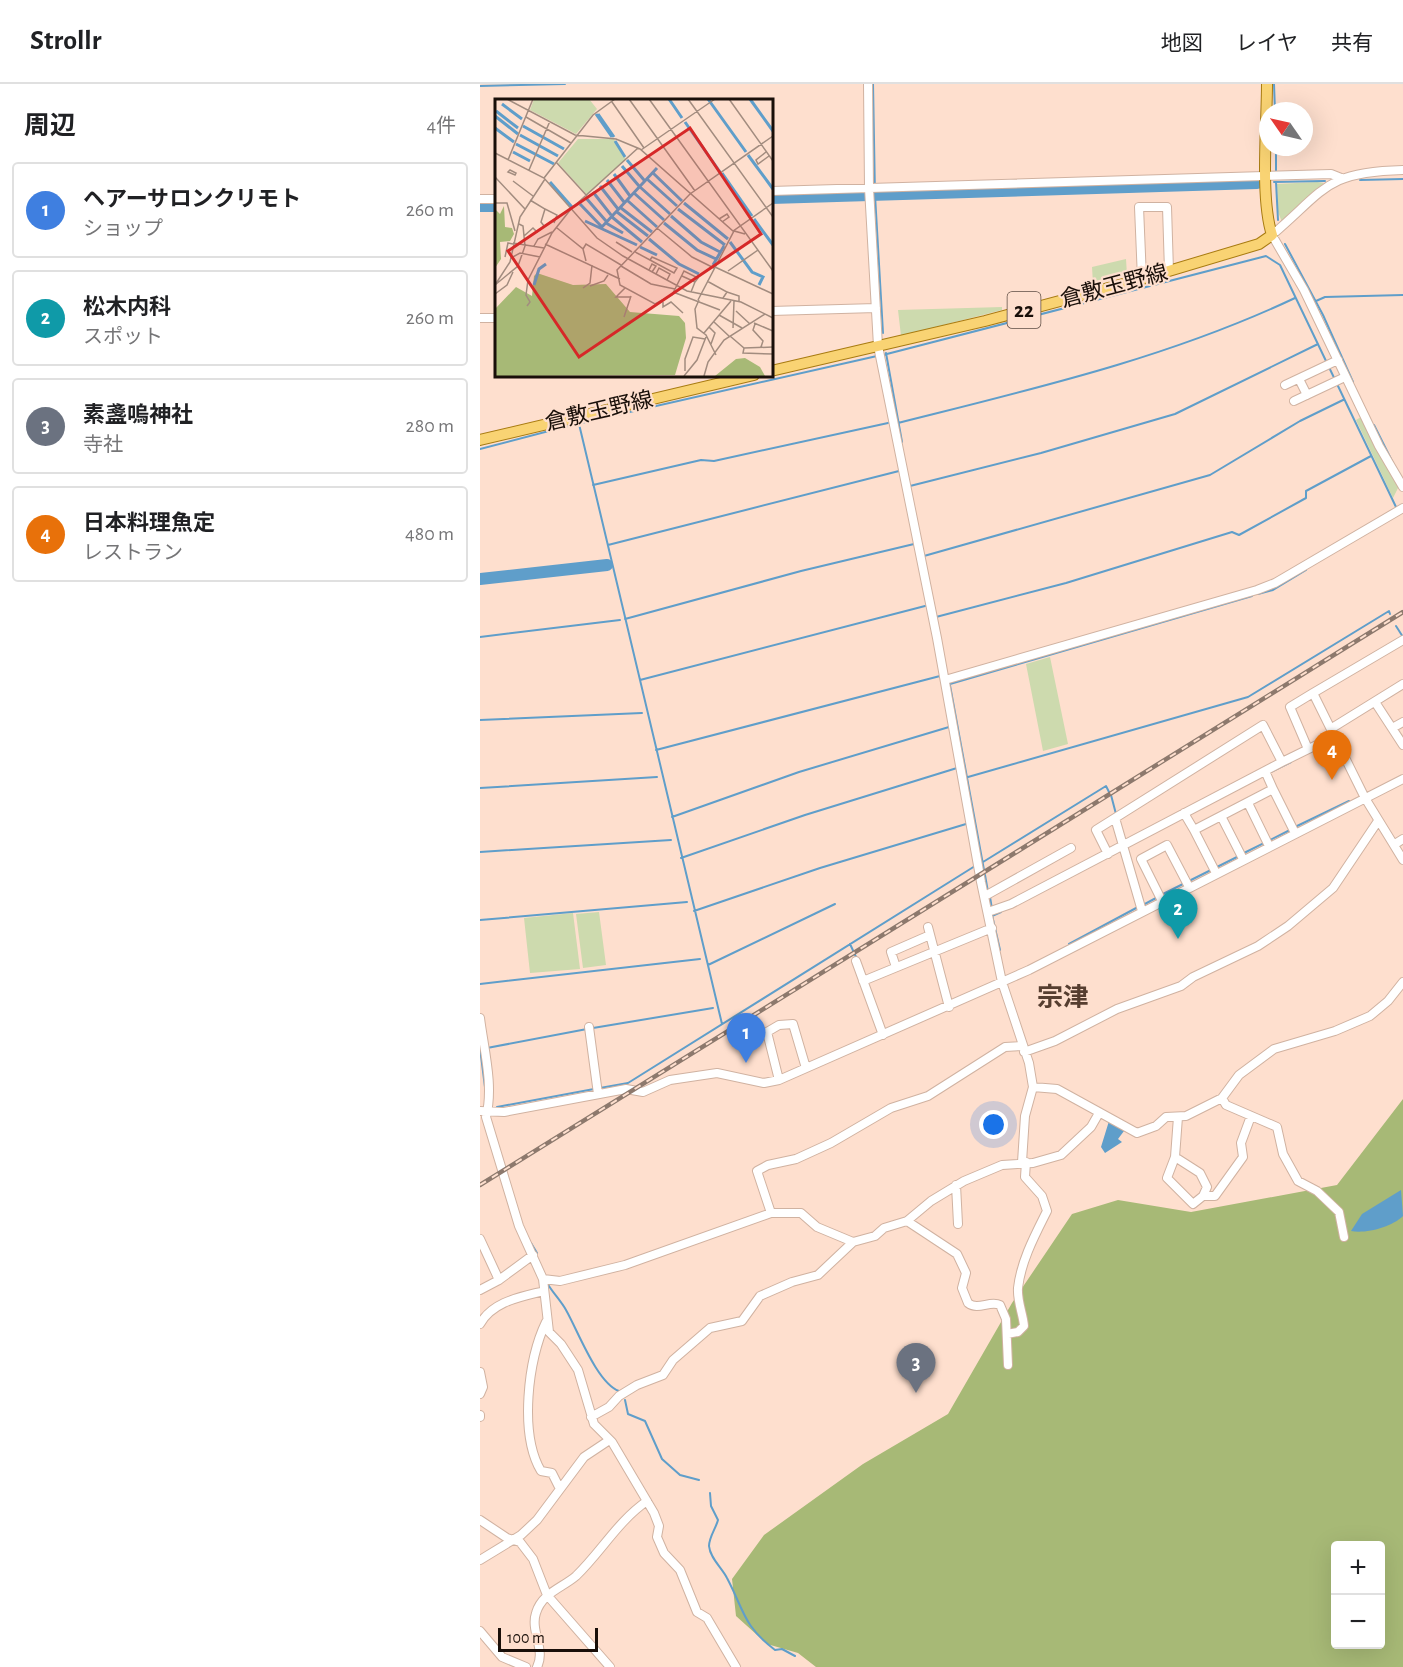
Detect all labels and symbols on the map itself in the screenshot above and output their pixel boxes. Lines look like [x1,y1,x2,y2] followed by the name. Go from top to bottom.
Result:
[495,99,772,376] inset map
[1259,102,1313,156] north arrow
[1058,260,1170,311] street label: 倉敷玉野線
[1008,292,1040,328] road number: 22
[543,387,655,434] street label: 倉敷玉野線
[1312,730,1352,780] pin: 4
[1158,890,1198,939] pin: 2
[1037,983,1089,1011] district label: 宗津
[726,1014,766,1063] pin: 1
[979,1110,1008,1139] your location
[896,1344,936,1393] pin: 3
[498,1625,598,1652] scale bar

